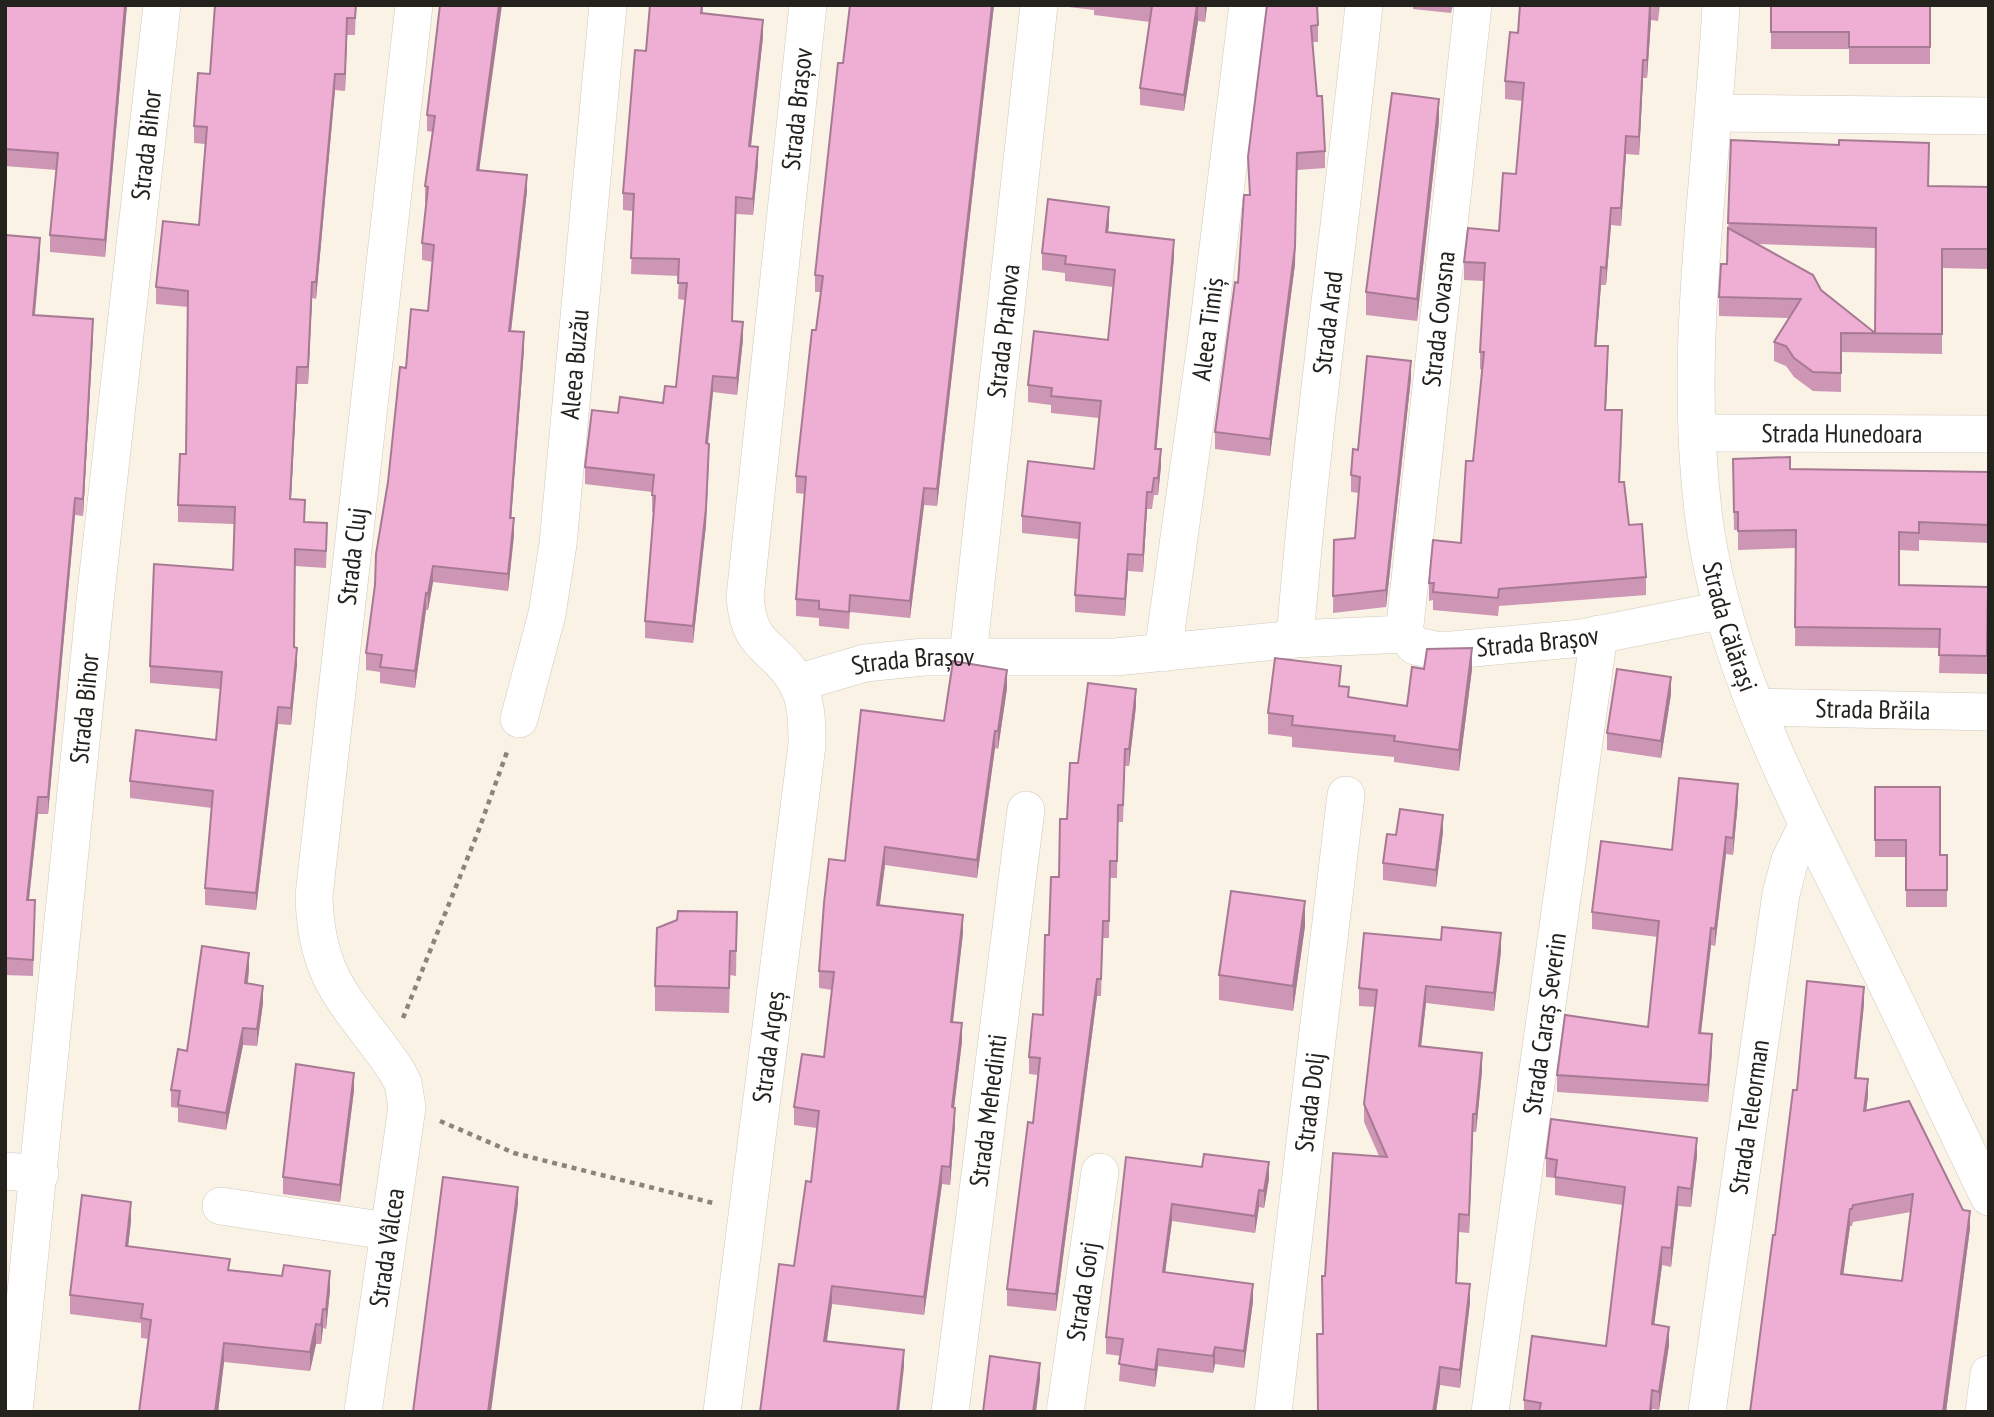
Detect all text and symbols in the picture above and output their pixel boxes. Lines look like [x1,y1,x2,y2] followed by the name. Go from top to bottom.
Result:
[774,46,819,172] street label: Strada Brașov
[123,88,168,202] street label: Strada Bihor
[1414,249,1462,388] street label: Strada Covasna
[979,262,1027,400] street label: Strada Prahova
[1305,269,1349,376] street label: Strada Arad
[1184,276,1230,383] street label: Aleea Timiș
[553,308,596,421] street label: Aleea Buzău
[1762,416,1922,450] street label: Strada Hunedoara
[330,506,373,607] street label: Strada Cluj
[1696,559,1765,696] street label: Strada Călărași
[1475,618,1602,664] street label: Strada Brașov
[848,640,974,682] street label: Strada Brașov
[62,652,106,765] street label: Strada Bihor
[1815,691,1931,727] street label: Strada Brăila
[1515,931,1573,1117] street label: Strada Caraș Severin
[745,989,792,1105] street label: Strada Argeș
[962,1032,1014,1189] street label: Strada Mehedinti
[1721,1037,1776,1196] street label: Strada Teleorman
[1287,1051,1331,1153] street label: Strada Dolj
[361,1186,411,1309] street label: Strada Vâlcea
[1059,1239,1106,1343] street label: Strada Gorj

